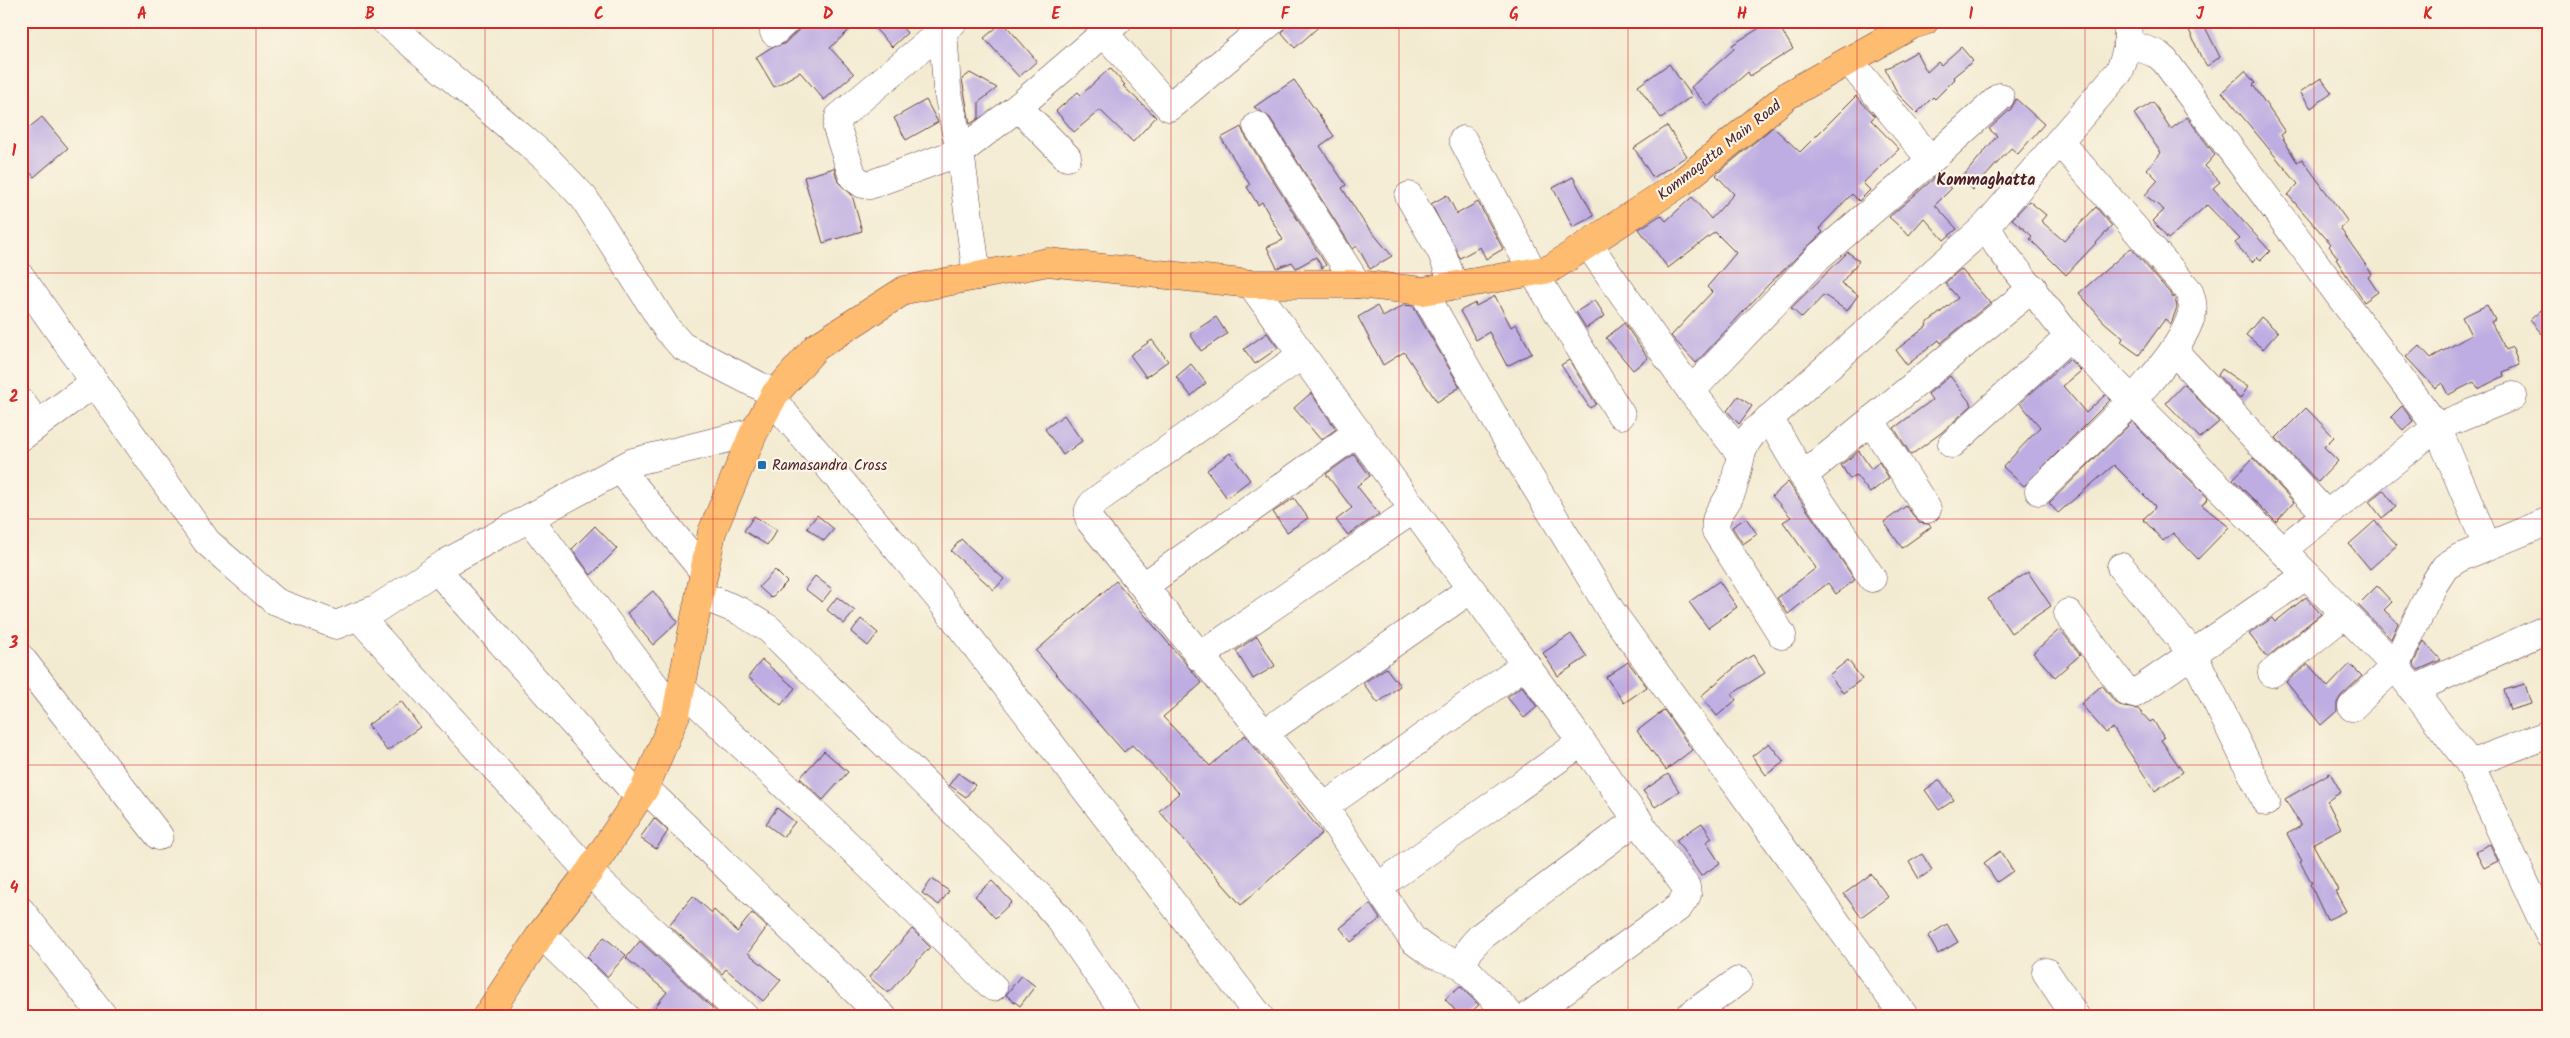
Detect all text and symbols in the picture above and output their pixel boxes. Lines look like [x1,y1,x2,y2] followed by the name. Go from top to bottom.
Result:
[137,2,147,27] text: A
[365,2,375,27] text: B
[594,2,604,27] text: C
[823,2,834,27] text: D
[1052,2,1062,27] text: E
[1281,2,1291,27] text: F
[1509,2,1519,27] text: G
[1737,2,1747,27] text: H
[1969,2,1974,27] text: I
[2196,2,2205,27] text: J
[2423,2,2433,27] text: K
[1652,94,1787,207] street label: Kommagatta Main Road
[12,139,17,164] text: 1
[1937,168,2035,193] district label: Kommaghatta
[9,385,19,410] text: 2
[772,454,888,478] place label: Ramasandra Cross
[756,459,768,471] marker: Ramasandra Cross
[9,631,19,656] text: 3
[10,876,19,901] text: 4

